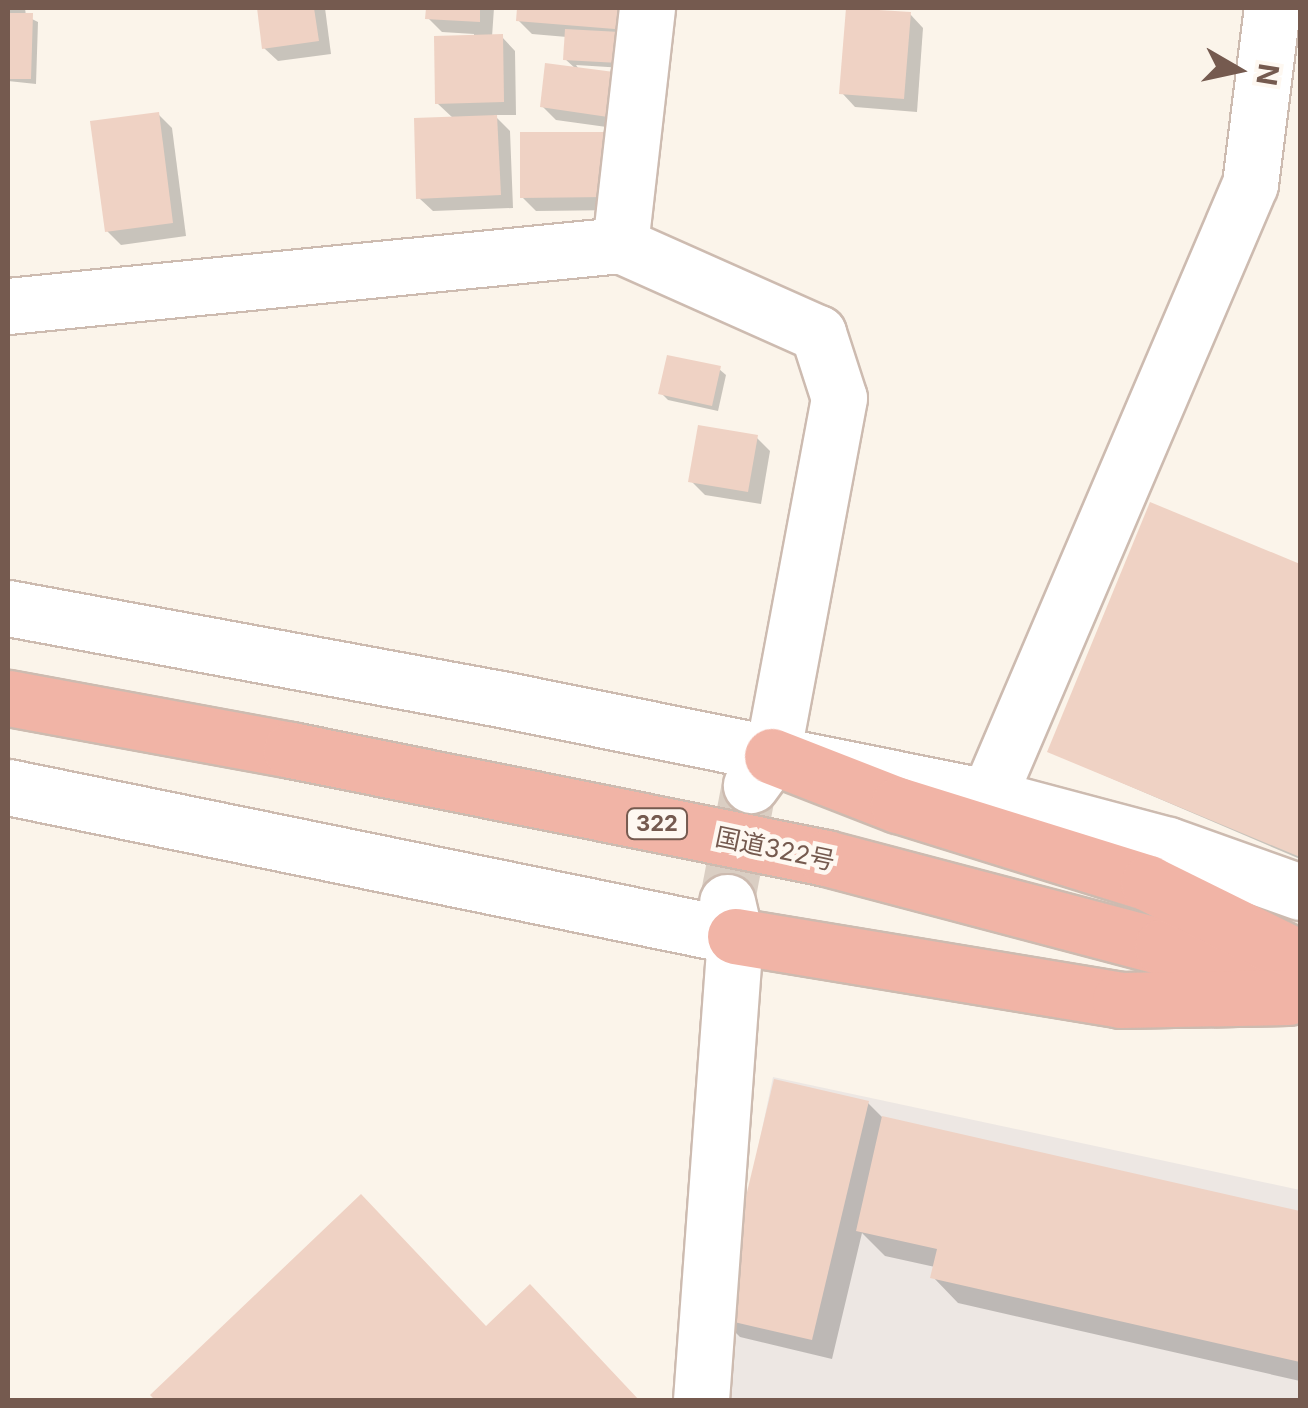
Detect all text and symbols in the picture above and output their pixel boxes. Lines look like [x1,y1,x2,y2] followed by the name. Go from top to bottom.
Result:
[1188,20,1288,120] north arrow
[1249,61,1286,88] text: N
[624,807,690,841] road number: 322
[713,822,837,876] street label: 国道322号

